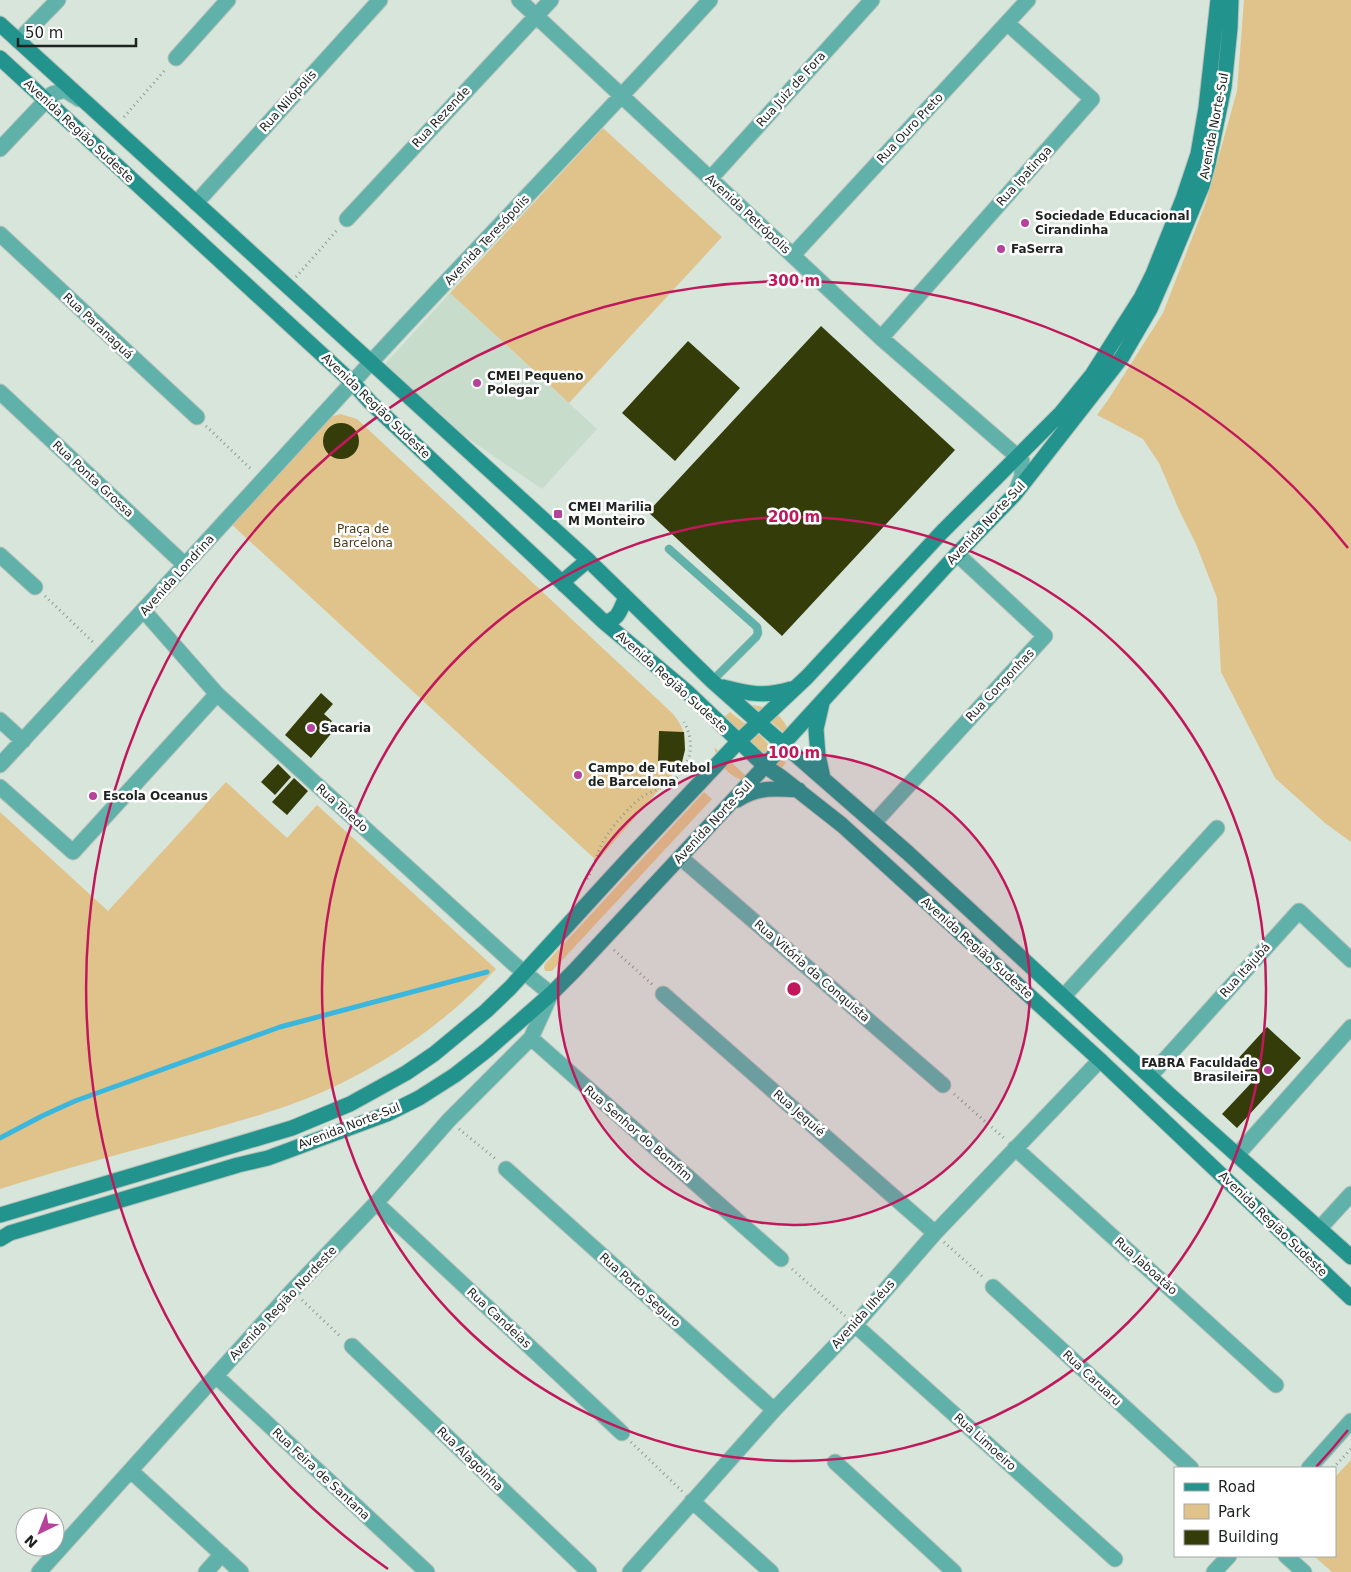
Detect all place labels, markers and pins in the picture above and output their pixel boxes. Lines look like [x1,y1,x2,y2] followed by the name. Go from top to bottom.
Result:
[1035,209,1190,237] place label: Sociedade Educacional Cirandinha
[1019,217,1031,229] marker: Sociedade Educacional Cirandinha
[1011,242,1063,256] place label: FaSerra
[995,243,1007,255] marker: FaSerra
[487,369,584,397] place label: CMEI Pequeno Polegar
[471,377,483,389] marker: CMEI Pequeno Polegar
[568,500,652,528] place label: CMEI Marilia M Monteiro
[552,508,564,520] marker: CMEI Marilia M Monteiro
[321,721,371,735] place label: Sacaria
[305,722,317,734] marker: Sacaria
[588,761,710,789] place label: Campo de Futebol de Barcelona
[572,769,584,781] marker: Campo de Futebol de Barcelona
[103,789,208,803] place label: Escola Oceanus
[87,790,99,802] marker: Escola Oceanus
[785,980,803,998] centre of rings
[1141,1056,1258,1084] place label: FABRA Faculdade Brasileira
[1262,1064,1274,1076] marker: FABRA Faculdade Brasileira

